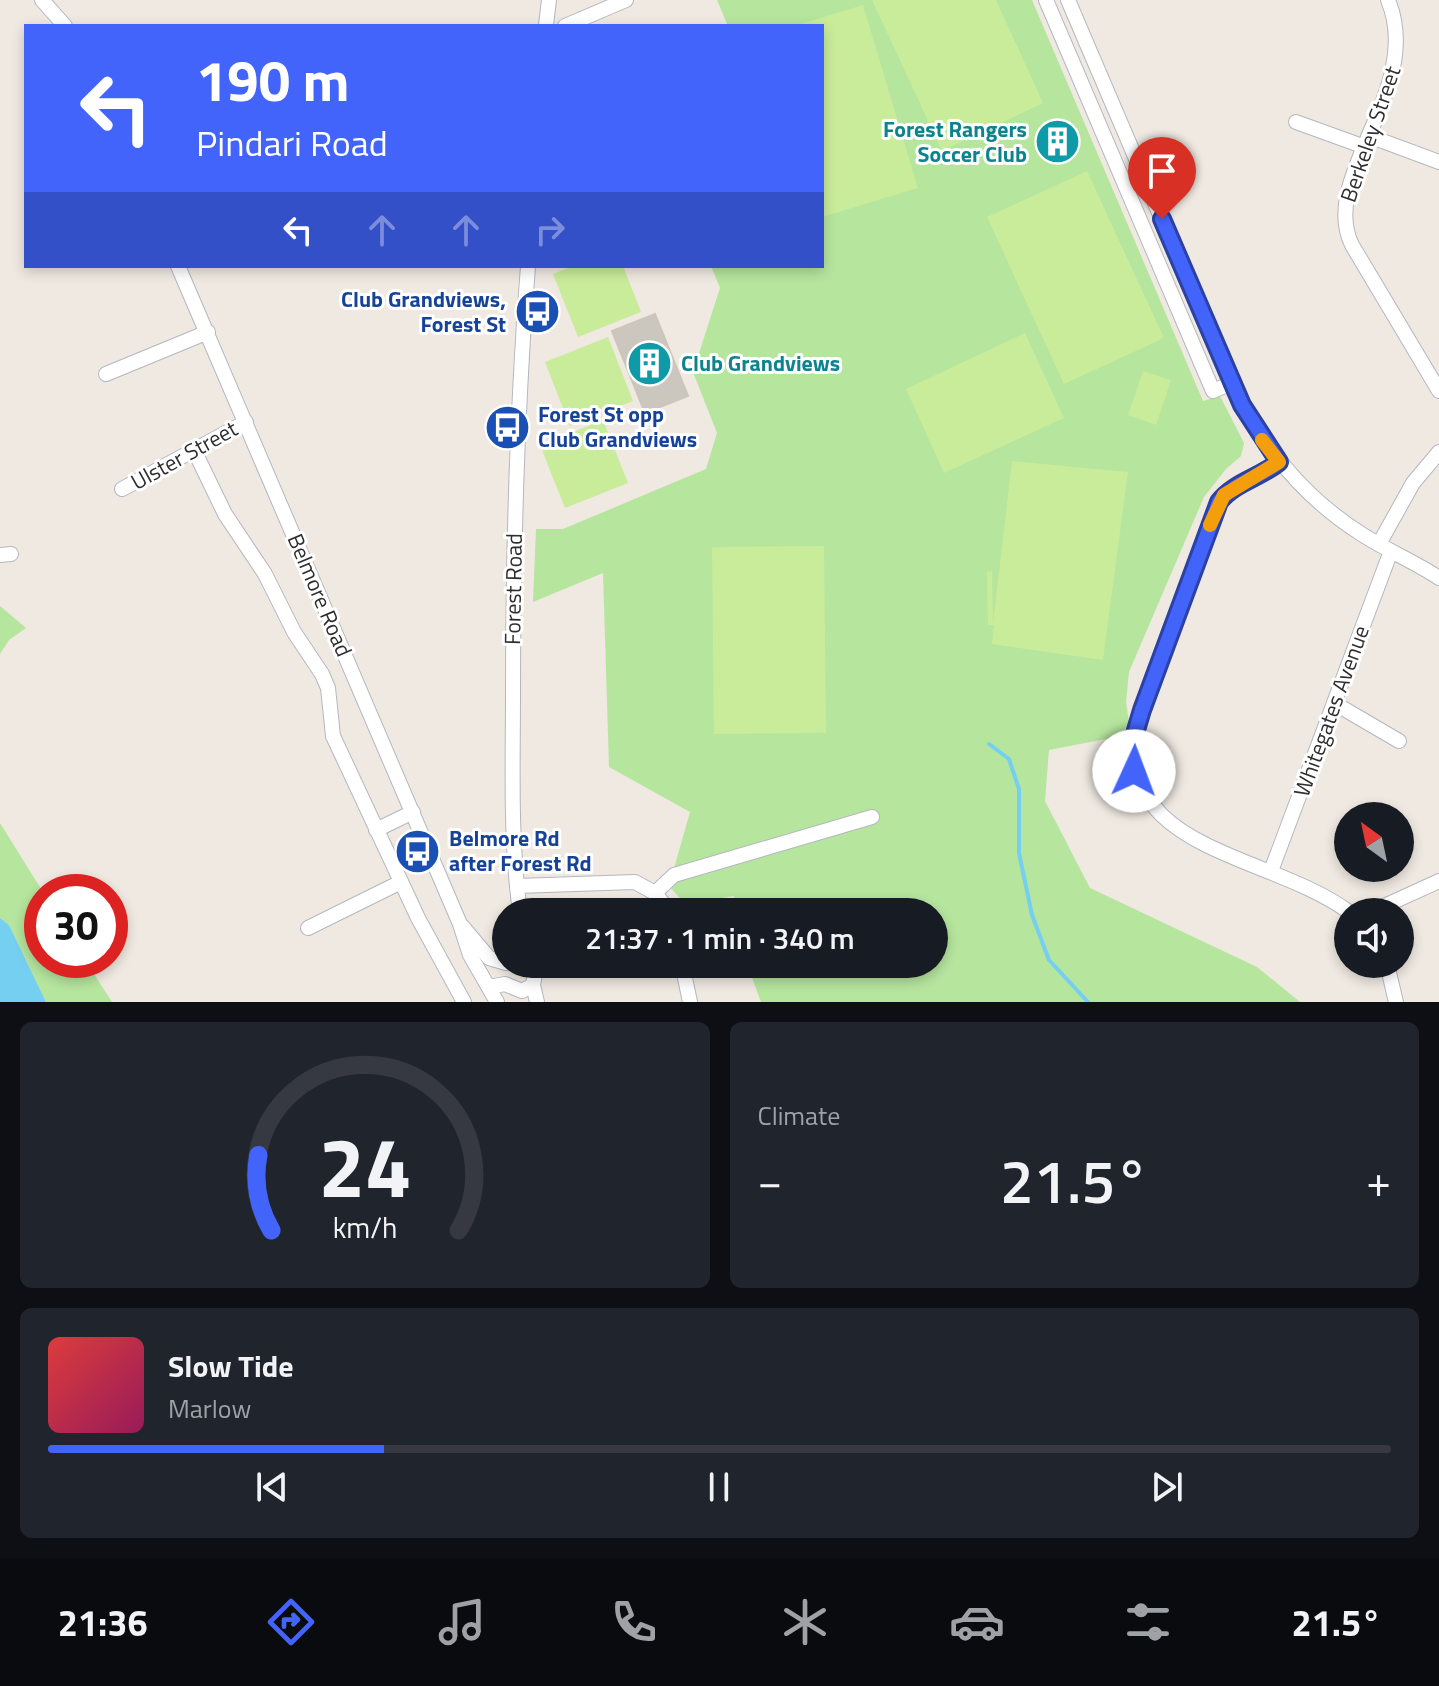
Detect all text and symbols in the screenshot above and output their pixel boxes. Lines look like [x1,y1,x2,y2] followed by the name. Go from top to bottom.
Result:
[196,38,349,123] text: 190 m
[64,56,168,160] icon: left
[1331,61,1409,207] street label: Berkeley Street
[883,112,1027,171] place label: Forest Rangers Soccer Club
[196,115,388,170] text: Pindari Road
[1034,118,1082,166] building icon: Forest Rangers Soccer Club
[1128,137,1196,219] pin
[1140,149,1184,193] icon: arrive
[276,208,320,252] icon: left
[360,208,404,252] icon: ahead
[444,208,488,252] icon: ahead
[528,208,572,252] icon: right
[341,282,506,341] place label: Club Grandviews, Forest St
[513,288,561,336] bus stop icon: Club Grandviews, Forest St
[626,339,674,387] building icon: Club Grandviews
[681,346,840,380] place label: Club Grandviews
[538,397,697,456] place label: Forest St opp Club Grandviews
[483,403,531,451] bus stop icon: Forest St opp Club Grandviews
[124,412,244,498] street label: Ulster Street
[279,528,361,662] street label: Belmore Road
[495,533,531,645] street label: Forest Road
[1284,621,1378,801] street label: Whitegates Avenue
[1092,729,1176,813] position arrow
[1334,802,1414,882] north arrow
[1334,802,1414,978] map controls
[449,821,592,880] place label: Belmore Rd after Forest Rd
[394,827,442,875] bus stop icon: Belmore Rd after Forest Rd
[24,874,128,978] speed limit sign: 30
[1334,898,1414,978] button: sound
[585,915,855,961] text: 21:37 · 1 min · 340 m
[758,1096,840,1135] text: Climate
[318,1103,411,1229] text: 24
[1000,1135,1149,1226] text: 21.5°
[758,1147,782,1214] text: −
[1366,1147,1391,1214] text: +
[332,1206,397,1249] text: km/h
[168,1343,293,1389] text: Slow Tide
[168,1389,251,1428] text: Marlow
[250,1465,294,1509] icon: previous
[697,1465,741,1509] icon: pause
[1145,1465,1189,1509] icon: next
[263,1594,319,1650] icon: directions
[434,1594,490,1650] icon: music
[606,1594,662,1650] icon: phone
[777,1594,833,1650] icon: climate
[949,1594,1005,1650] icon: car
[1120,1594,1176,1650] icon: filters
[58,1595,148,1650] text: 21:36
[1291,1595,1381,1650] text: 21.5°

